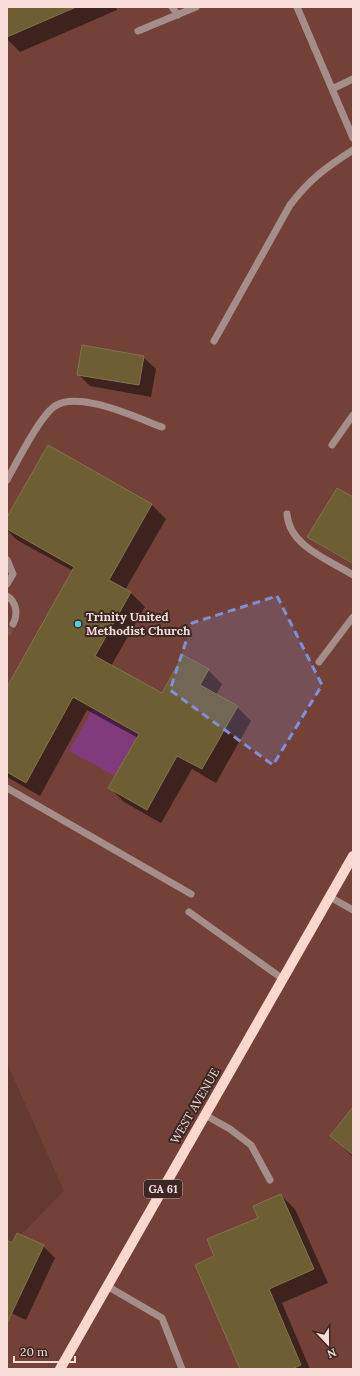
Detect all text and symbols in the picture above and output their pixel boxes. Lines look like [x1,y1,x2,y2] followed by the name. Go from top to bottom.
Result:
[86,609,191,638] place label: Trinity United Methodist Church
[73,619,83,629] marker: Trinity United Methodist Church
[167,1065,222,1146] street label: WEST AVENUE
[144,1180,182,1198] road number: GA 61
[308,1324,348,1364] north arrow
[14,1338,75,1364] scale bar
[20,1344,48,1359] text: 20 m
[325,1345,338,1362] text: N

